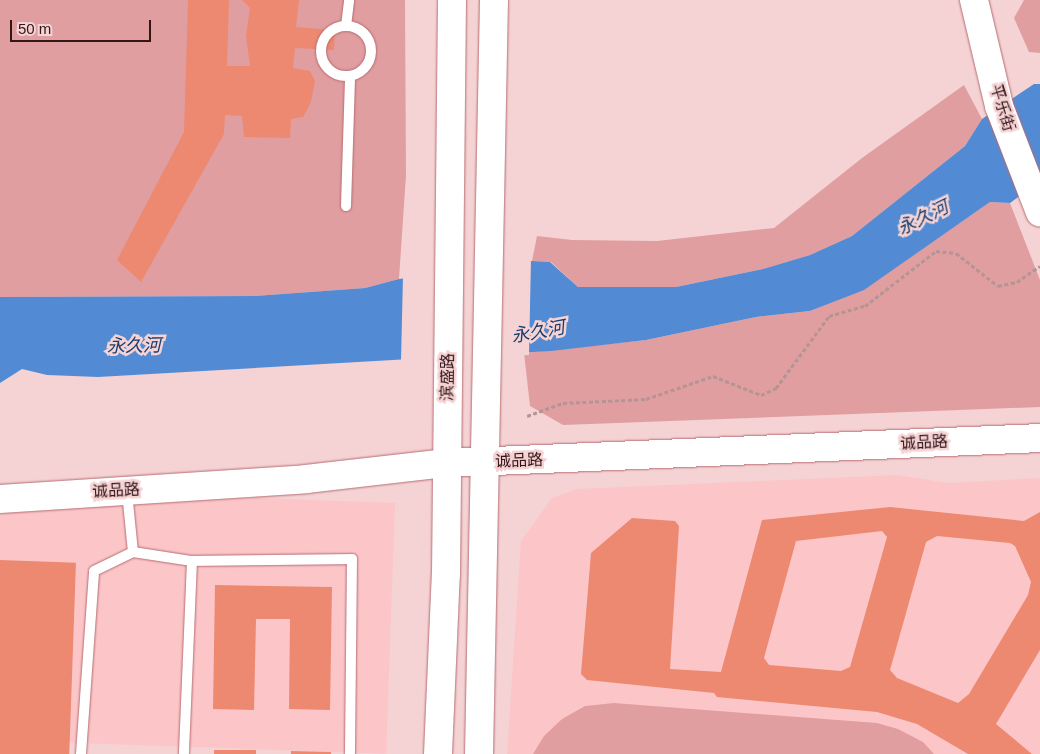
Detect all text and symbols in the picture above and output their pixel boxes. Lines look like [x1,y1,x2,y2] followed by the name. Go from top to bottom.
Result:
[12,10,154,42] scale bar
[18,20,51,37] text: 50 m
[986,82,1018,134] street label: 平乐街
[894,196,952,240] water label: 永久河
[510,317,566,347] water label: 永久河
[107,335,161,357] water label: 永久河
[438,353,458,401] street label: 滨盛路
[900,432,948,454] street label: 诚品路
[495,451,543,471] street label: 诚品路
[92,480,140,502] street label: 诚品路

